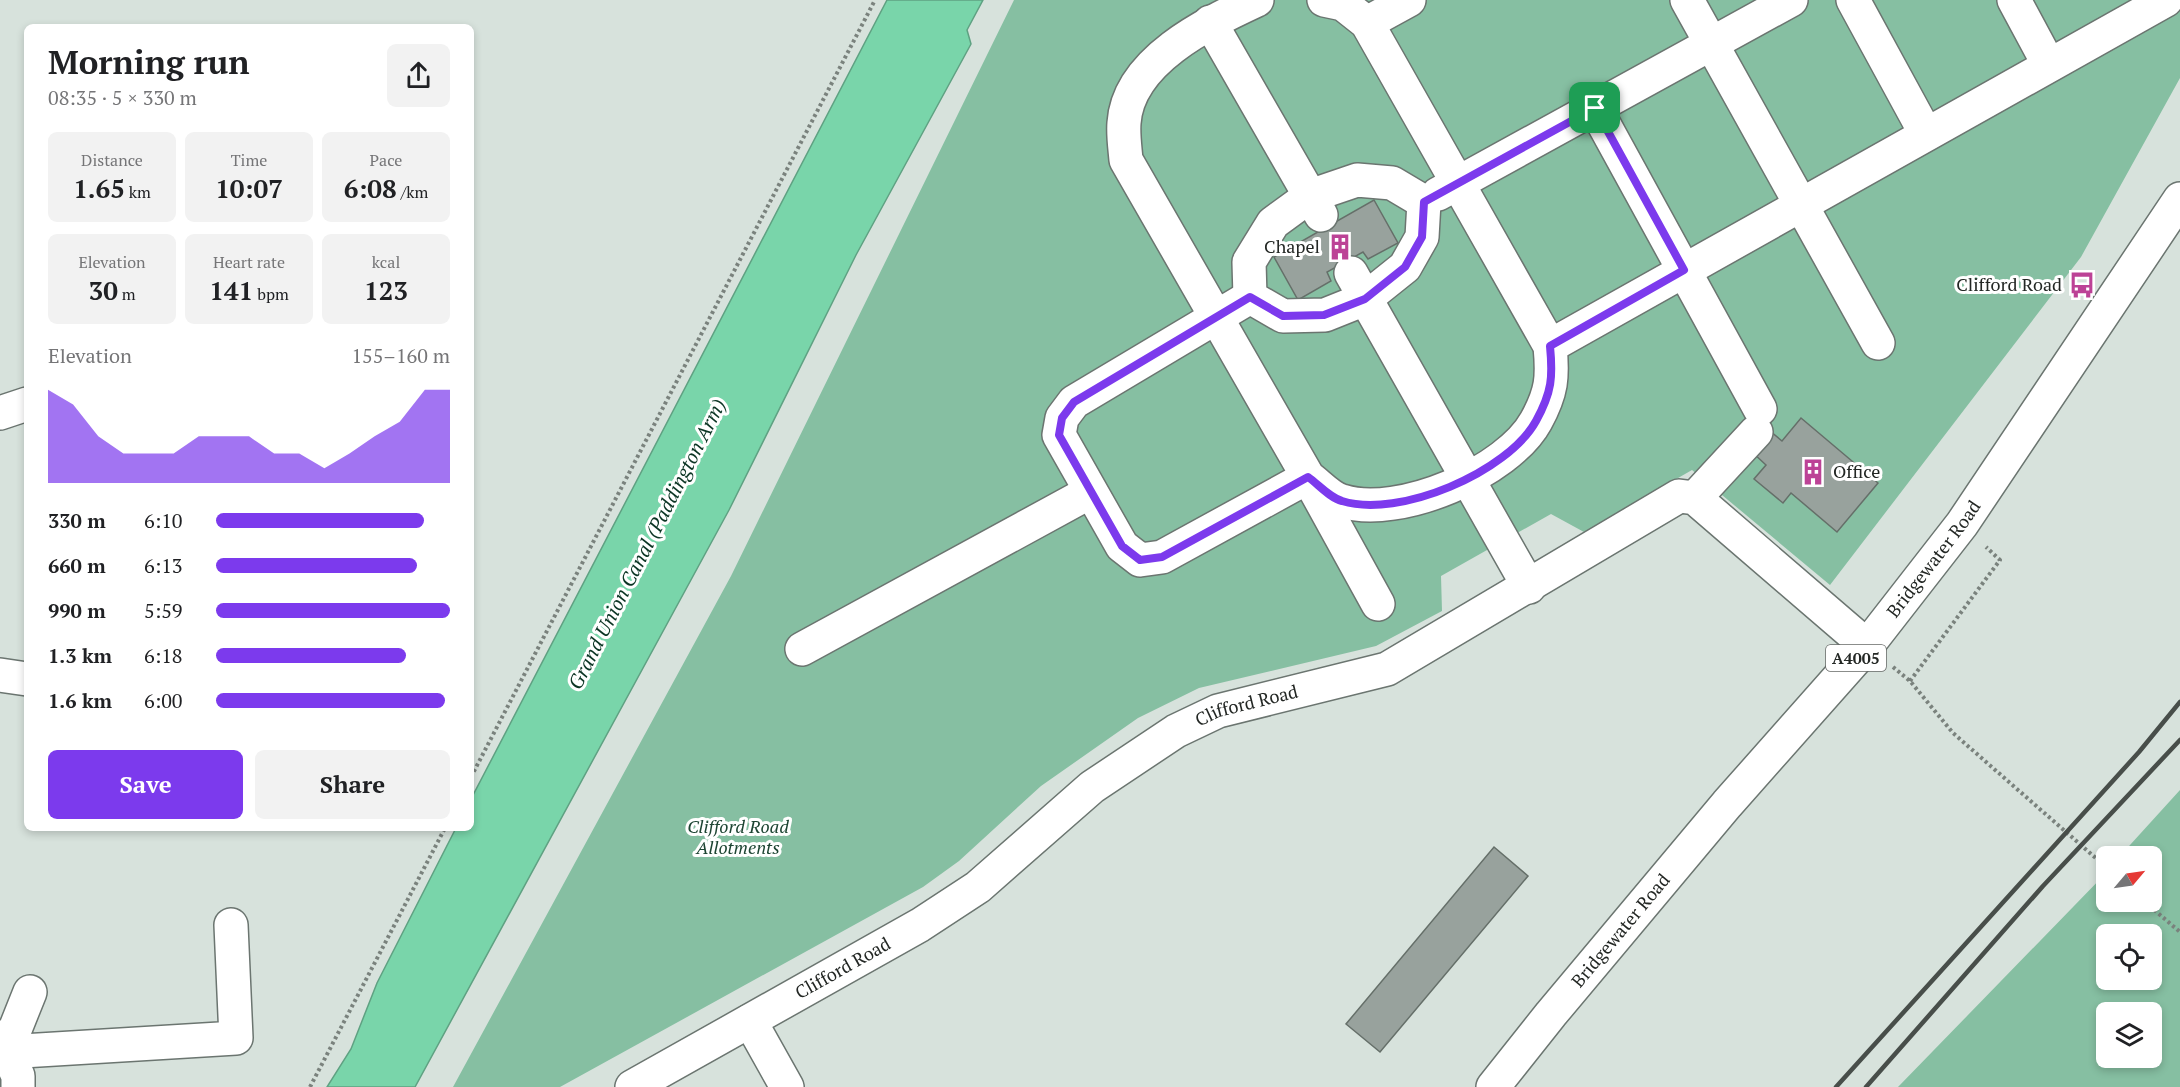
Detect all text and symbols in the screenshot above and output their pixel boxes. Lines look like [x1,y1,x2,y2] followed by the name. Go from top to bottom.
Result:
[48,40,250,83] text: Morning run
[387,44,450,107] button: share
[1569,82,1620,133] pin
[48,84,197,111] text: 08:35 · 5 × 330 m
[1578,91,1611,124] icon: arrive
[81,149,143,171] text: Distance
[231,149,267,171] text: Time
[370,149,402,171] text: Pace
[73,171,125,205] text: 1.65
[215,171,283,205] text: 10:07
[344,171,397,205] text: 6:08
[125,181,151,203] text: km
[397,181,428,203] text: /km
[1325,232,1355,262] building icon: Chapel
[1264,234,1320,258] place label: Chapel
[78,251,146,273] text: Elevation
[213,251,285,273] text: Heart rate
[372,251,400,273] text: kcal
[2067,270,2097,300] bus stop icon: Clifford Road
[1956,272,2062,296] place label: Clifford Road
[88,273,118,307] text: 30
[209,273,253,307] text: 141
[364,273,408,307] text: 123
[118,283,136,305] text: m
[253,283,289,305] text: bpm
[48,342,132,369] text: Elevation
[351,342,450,369] text: 155–160 m
[561,394,732,694] water label: Grand Union Canal (Paddington Arm)
[1798,457,1828,487] building icon: Office
[1833,459,1880,483] place label: Office
[1881,495,1985,622] street label: Bridgewater Road
[48,507,106,534] text: 330 m
[144,507,183,534] text: 6:10
[48,552,106,579] text: 660 m
[144,552,183,579] text: 6:13
[48,597,106,624] text: 990 m
[144,597,183,624] text: 5:59
[48,642,112,669] text: 1.3 km
[144,642,183,669] text: 6:18
[1826,645,1886,671] road number: A4005
[1191,679,1300,731] street label: Clifford Road
[48,687,112,714] text: 1.6 km
[144,687,183,714] text: 6:00
[48,750,243,819] button: Save
[255,750,450,819] button: Share
[687,814,789,859] park label: Clifford Road Allotments
[2096,846,2162,912] north arrow
[2096,846,2162,1068] map controls
[1565,868,1675,992] street label: Bridgewater Road
[2096,924,2162,990] button: locate
[790,931,894,1004] street label: Clifford Road
[2096,1002,2162,1068] button: layers

